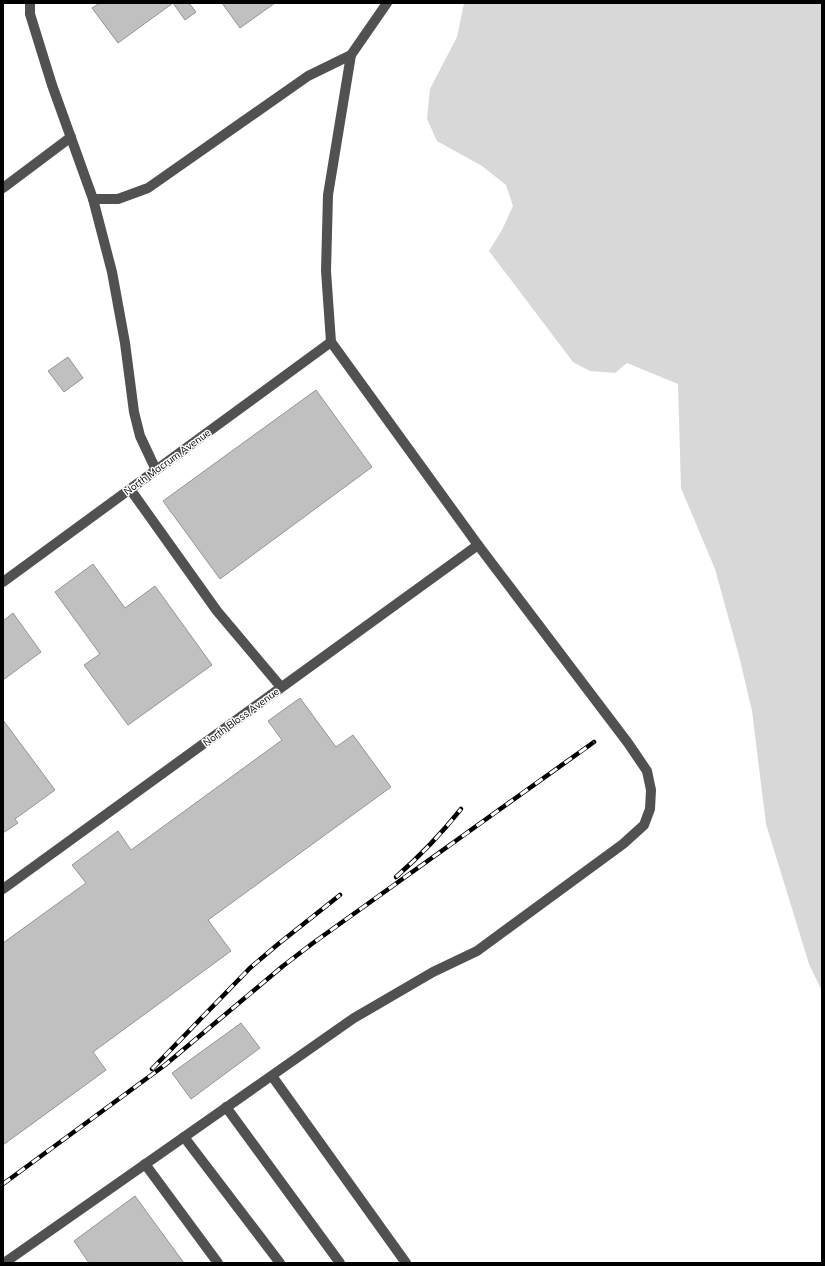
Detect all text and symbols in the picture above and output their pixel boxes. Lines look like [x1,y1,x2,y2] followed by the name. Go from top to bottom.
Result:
[121,426,213,498] street label: North Macrum Avenue
[200,685,282,749] street label: North Bloss Avenue

